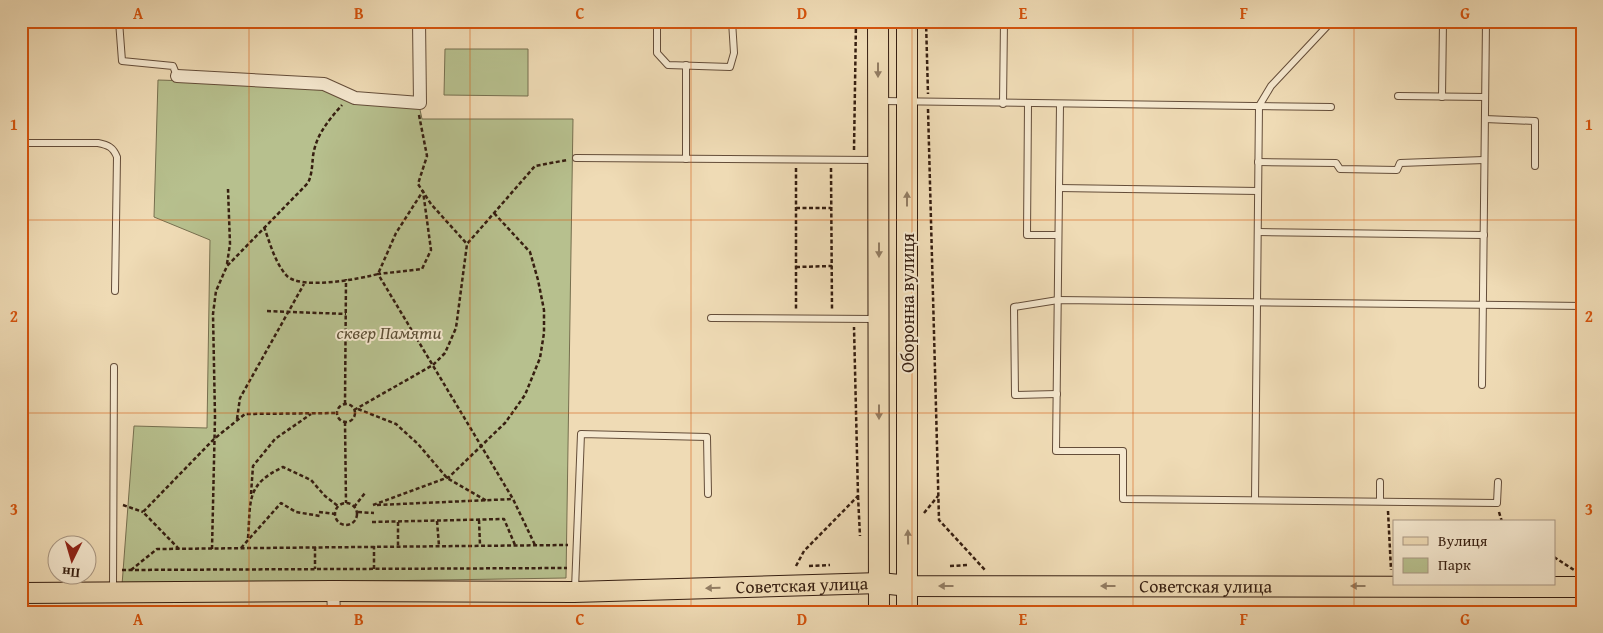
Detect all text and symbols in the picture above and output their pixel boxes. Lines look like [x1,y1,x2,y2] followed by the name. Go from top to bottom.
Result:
[133,1,144,25] text: A
[354,1,364,25] text: B
[575,1,585,25] text: C
[797,1,807,25] text: D
[1019,1,1028,25] text: E
[1240,1,1248,25] text: F
[1460,1,1470,25] text: G
[874,62,882,78] one-way arrow
[10,112,18,136] text: 1
[1585,112,1593,136] text: 1
[903,191,911,207] one-way arrow
[894,233,921,373] street label: Оборонна вулиця
[875,242,883,258] one-way arrow
[10,304,18,328] text: 2
[1585,304,1593,328] text: 2
[336,319,442,346] park label: сквер Памяти
[875,405,883,421] one-way arrow
[10,497,18,521] text: 3
[1585,497,1593,521] text: 3
[1393,520,1556,586] legend
[904,529,912,545] one-way arrow
[1438,530,1488,551] text: Вулиця
[48,536,98,586] north arrow
[1438,554,1471,575] text: Парк
[61,562,81,584] text: Пн
[735,569,869,600] street label: Советская улица
[1139,572,1272,600] street label: Советская улица
[937,582,953,590] one-way arrow
[1100,582,1116,590] one-way arrow
[1350,582,1366,590] one-way arrow
[705,584,721,592] one-way arrow
[133,607,144,631] text: A
[354,607,364,631] text: B
[575,607,585,631] text: C
[797,607,807,631] text: D
[1019,607,1028,631] text: E
[1240,607,1248,631] text: F
[1460,607,1470,631] text: G

